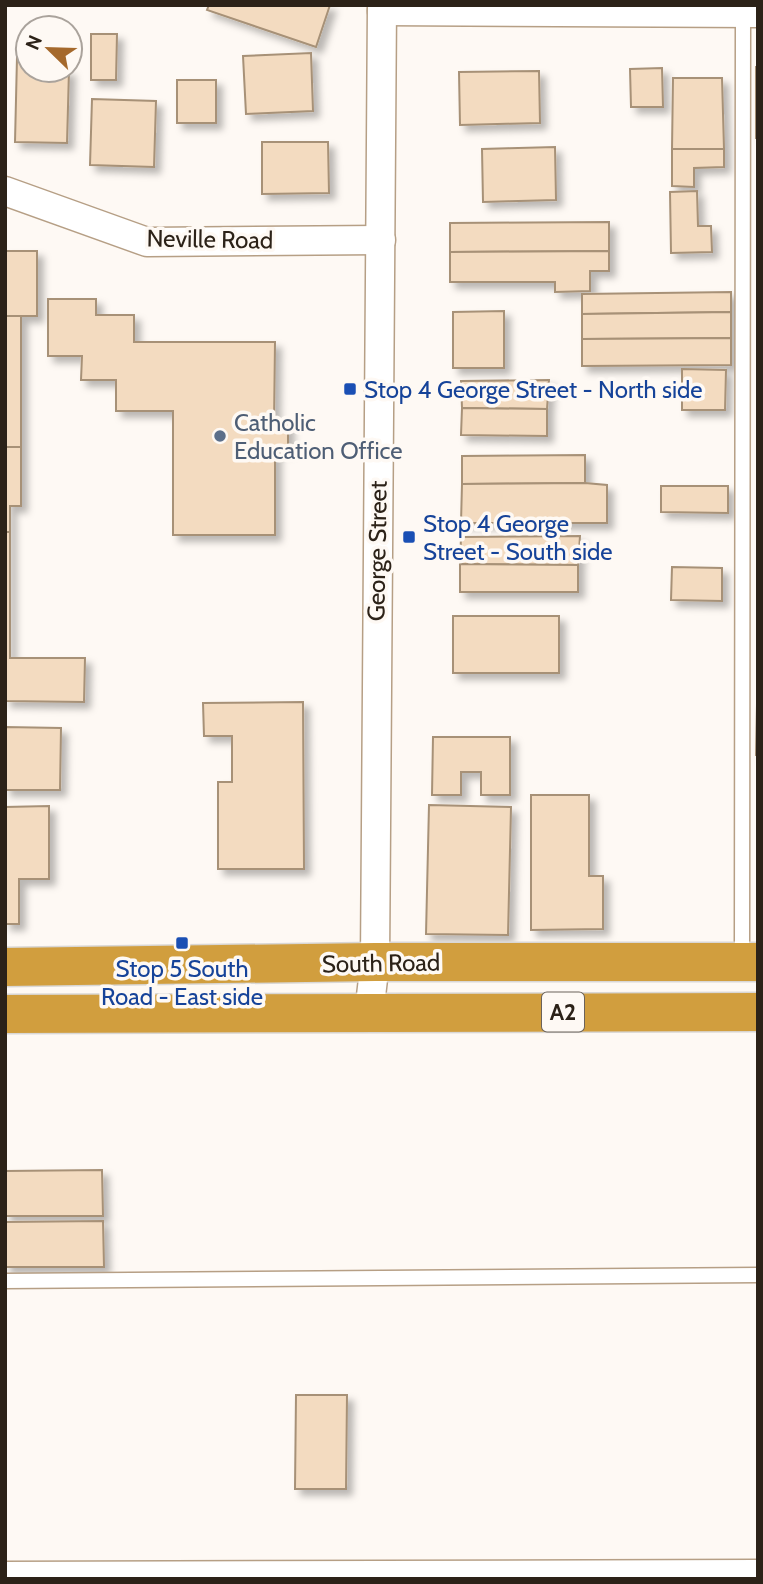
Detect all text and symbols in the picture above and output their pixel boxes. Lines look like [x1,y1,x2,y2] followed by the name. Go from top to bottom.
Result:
[14,14,84,84] north arrow
[21,32,47,53] text: N
[146,223,274,255] street label: Neville Road
[364,375,703,404] place label: Stop 4 George Street - North side
[342,381,358,397] marker: Stop 4 George Street - North side
[234,408,403,465] place label: Catholic Education Office
[212,428,228,444] marker: Catholic Education Office
[361,481,393,621] street label: George Street
[423,509,613,566] place label: Stop 4 George Street - South side
[401,529,417,545] marker: Stop 4 George Street - South side
[174,935,190,951] marker: Stop 5 South Road - East side
[322,947,440,979] street label: South Road
[101,954,263,1011] place label: Stop 5 South Road - East side
[542,993,584,1032] road number: A2

